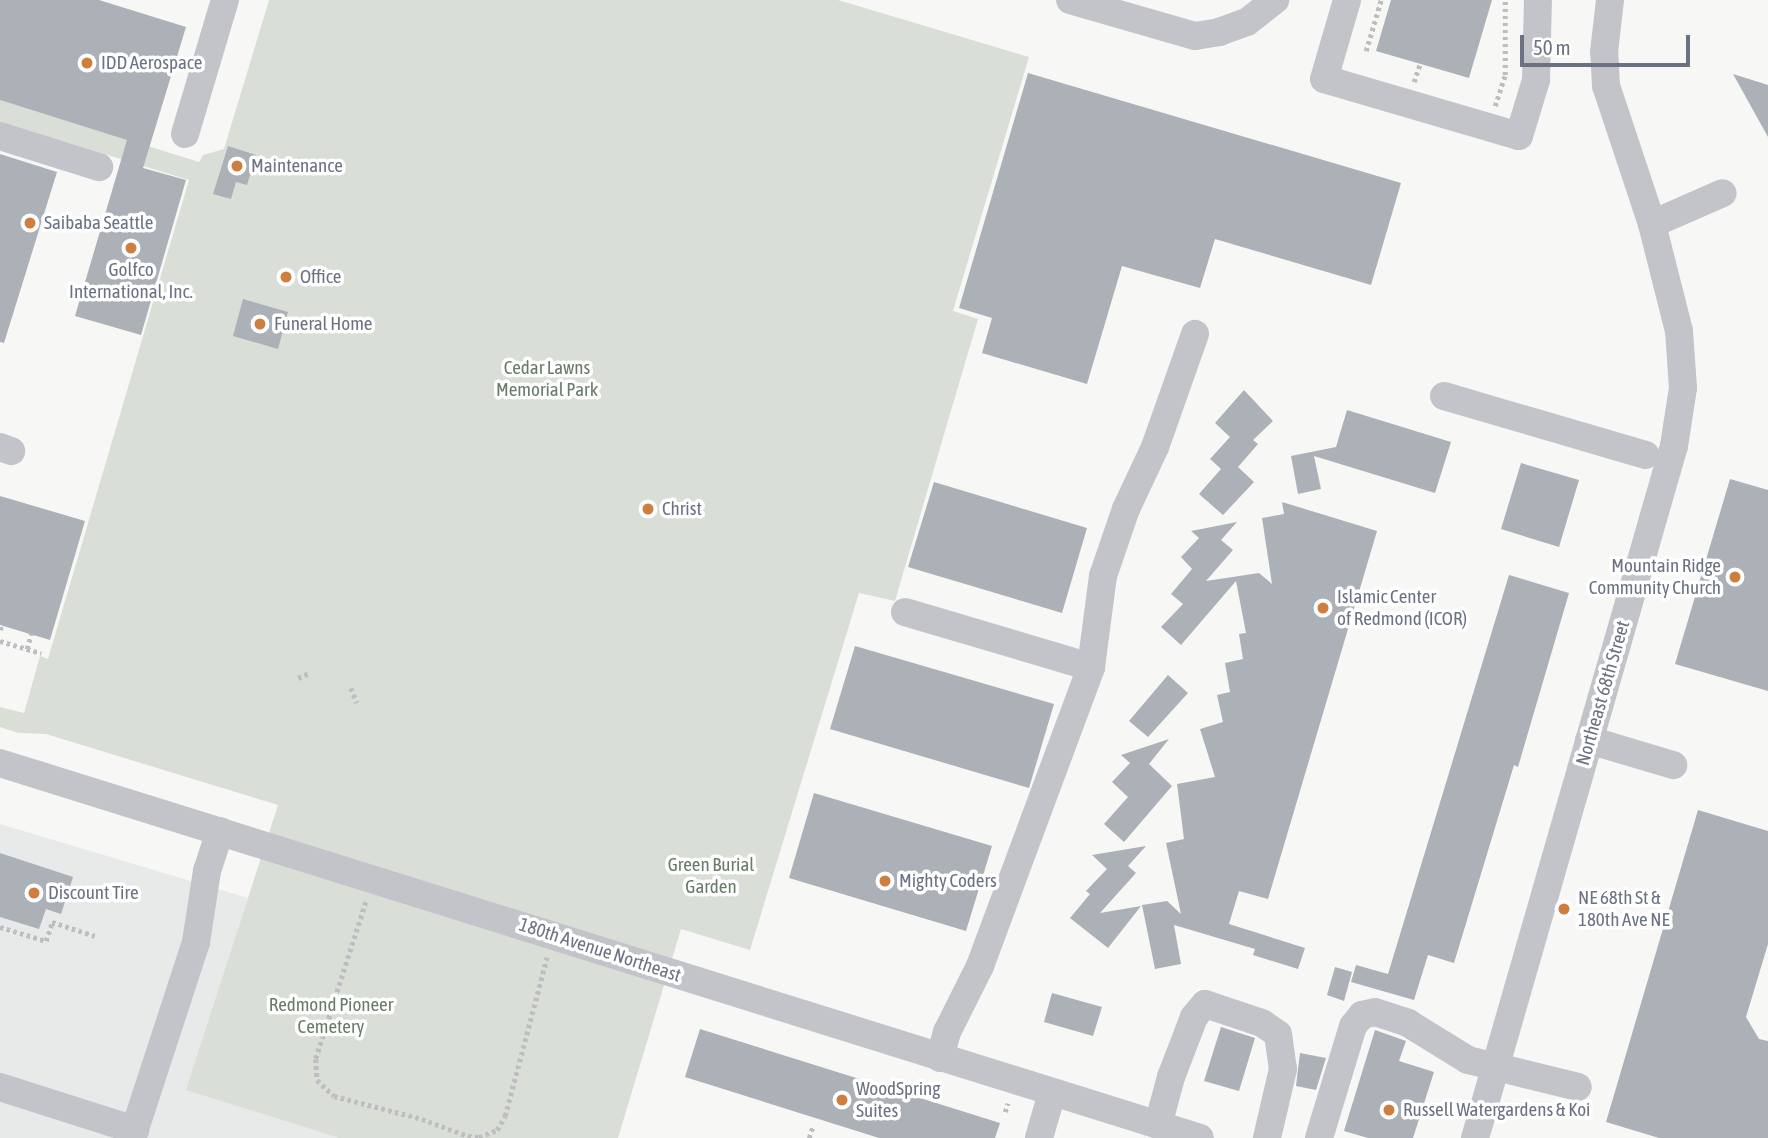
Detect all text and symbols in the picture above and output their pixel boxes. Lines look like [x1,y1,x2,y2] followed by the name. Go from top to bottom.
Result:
[1523,21,1693,65] scale bar
[1533,35,1571,59] text: 50 m
[101,52,202,74] place label: IDD Aerospace
[79,55,95,71] marker: IDD Aerospace
[251,155,343,177] place label: Maintenance
[229,158,245,174] marker: Maintenance
[44,212,153,234] place label: Saibaba Seattle
[22,215,38,231] marker: Saibaba Seattle
[123,240,139,256] marker: Golfco International, Inc.
[69,259,193,303] place label: Golfco International, Inc.
[300,266,341,288] place label: Office
[278,269,294,285] marker: Office
[274,313,372,335] place label: Funeral Home
[252,316,268,332] marker: Funeral Home
[496,357,598,401] park label: Cedar Lawns Memorial Park
[662,498,702,520] place label: Christ
[640,501,656,517] marker: Christ
[1589,555,1721,599] place label: Mountain Ridge Community Church
[1727,569,1743,585] marker: Mountain Ridge Community Church
[1337,586,1467,630] place label: Islamic Center of Redmond (ICOR)
[1315,600,1331,616] marker: Islamic Center of Redmond (ICOR)
[1571,618,1635,768] street label: Northeast 68th Street
[668,854,754,898] park label: Green Burial Garden
[899,870,997,892] place label: Mighty Coders
[877,873,893,889] marker: Mighty Coders
[48,882,139,904] place label: Discount Tire
[26,885,42,901] marker: Discount Tire
[1578,887,1670,931] place label: NE 68th St & 180th Ave NE
[1556,901,1572,917] marker: NE 68th St & 180th Ave NE
[516,913,684,987] street label: 180th Avenue Northeast
[269,994,393,1038] park label: Redmond Pioneer Cemetery
[856,1078,940,1122] place label: WoodSpring Suites
[834,1092,850,1108] marker: WoodSpring Suites
[1403,1099,1590,1121] place label: Russell Watergardens & Koi
[1381,1102,1397,1118] marker: Russell Watergardens & Koi

